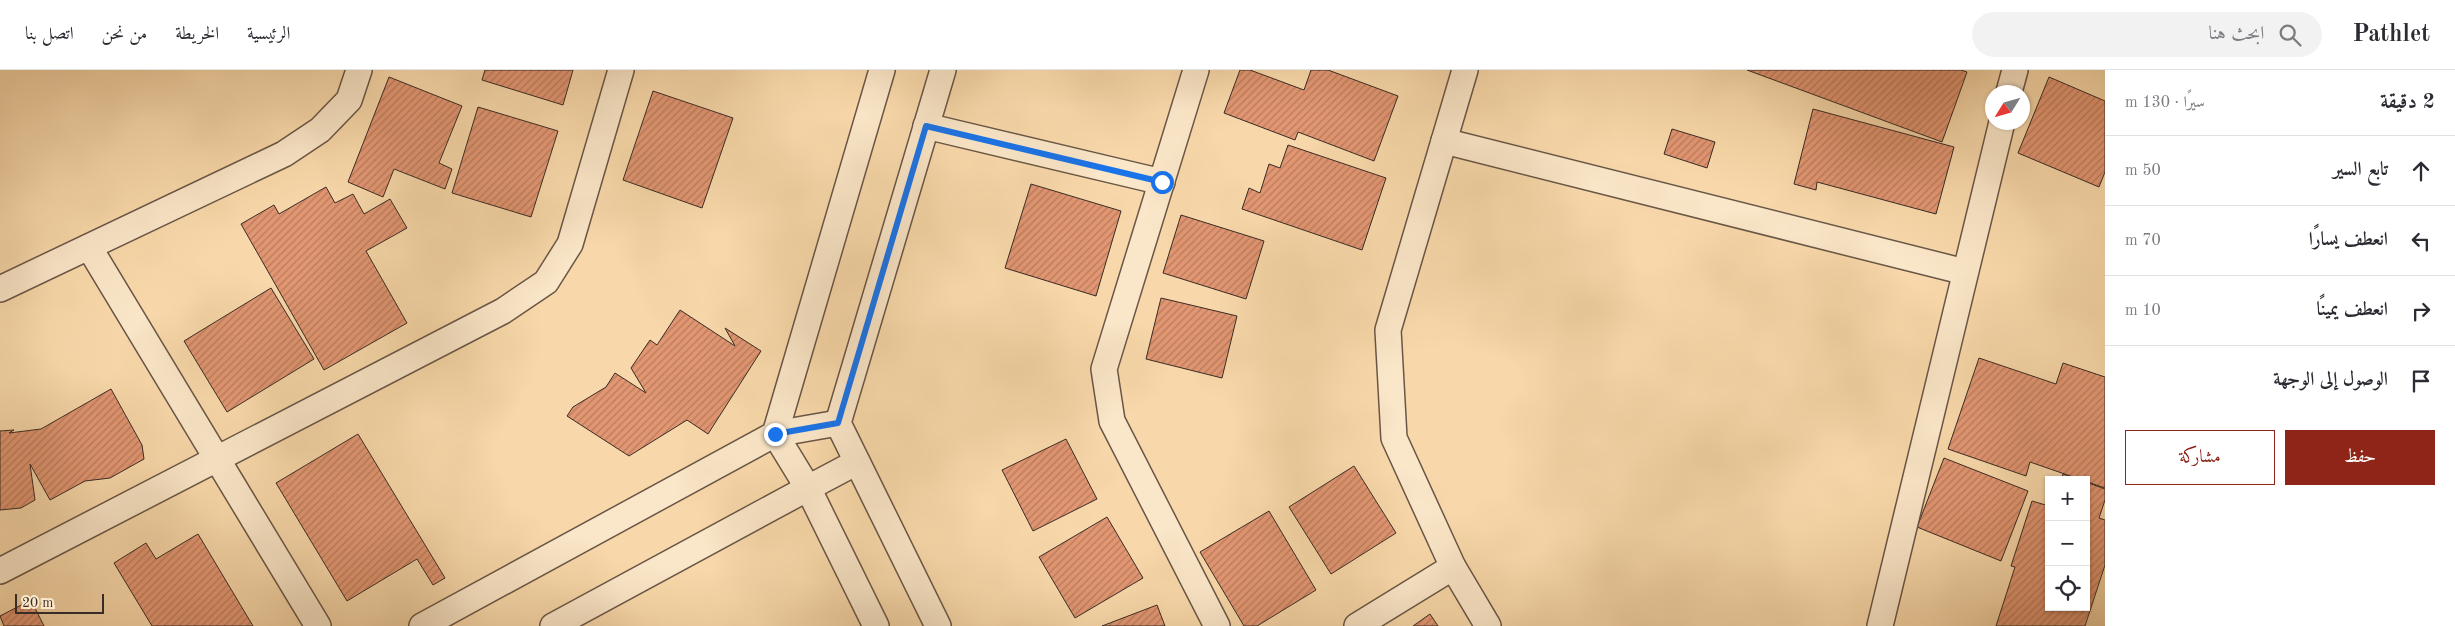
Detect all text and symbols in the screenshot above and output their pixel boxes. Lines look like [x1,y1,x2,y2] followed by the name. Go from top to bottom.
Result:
[1972,12,2322,57] search box
[2276,21,2304,49] icon: search
[2352,23,2430,47] text: Pathlet
[25,25,74,43] text: اتصل بنا
[102,25,147,43] text: من نحن
[175,25,219,43] text: الخريطة
[247,25,290,43] text: الرئيسية
[2208,25,2264,44] text: ابحث هنا
[1985,85,2030,130] north arrow
[2380,92,2435,113] text: 2 دقيقة
[2125,95,2205,111] text: سيرًا · 130 m
[2407,157,2435,185] icon: ahead
[2333,161,2388,180] text: تابع السير
[2125,163,2161,179] text: 50 m
[1151,171,1174,194] route start
[2407,227,2435,255] icon: left
[2309,231,2388,250] text: انعطف يسارًا
[2125,233,2161,249] text: 70 m
[2407,297,2435,325] icon: right
[2316,301,2388,320] text: انعطف يمينًا
[2125,303,2161,319] text: 10 m
[2407,367,2435,395] icon: arrive
[2273,371,2388,390] text: الوصول إلى الوجهة
[764,423,787,446] route end
[2125,430,2275,485] button: مشاركة
[2285,430,2435,485] button: حفظ
[2045,476,2090,611] map controls
[2045,476,2090,521] button: +
[2045,521,2090,566] button: −
[2045,566,2090,611] button: locate
[15,591,104,614] scale bar
[22,596,53,610] text: 20 m

